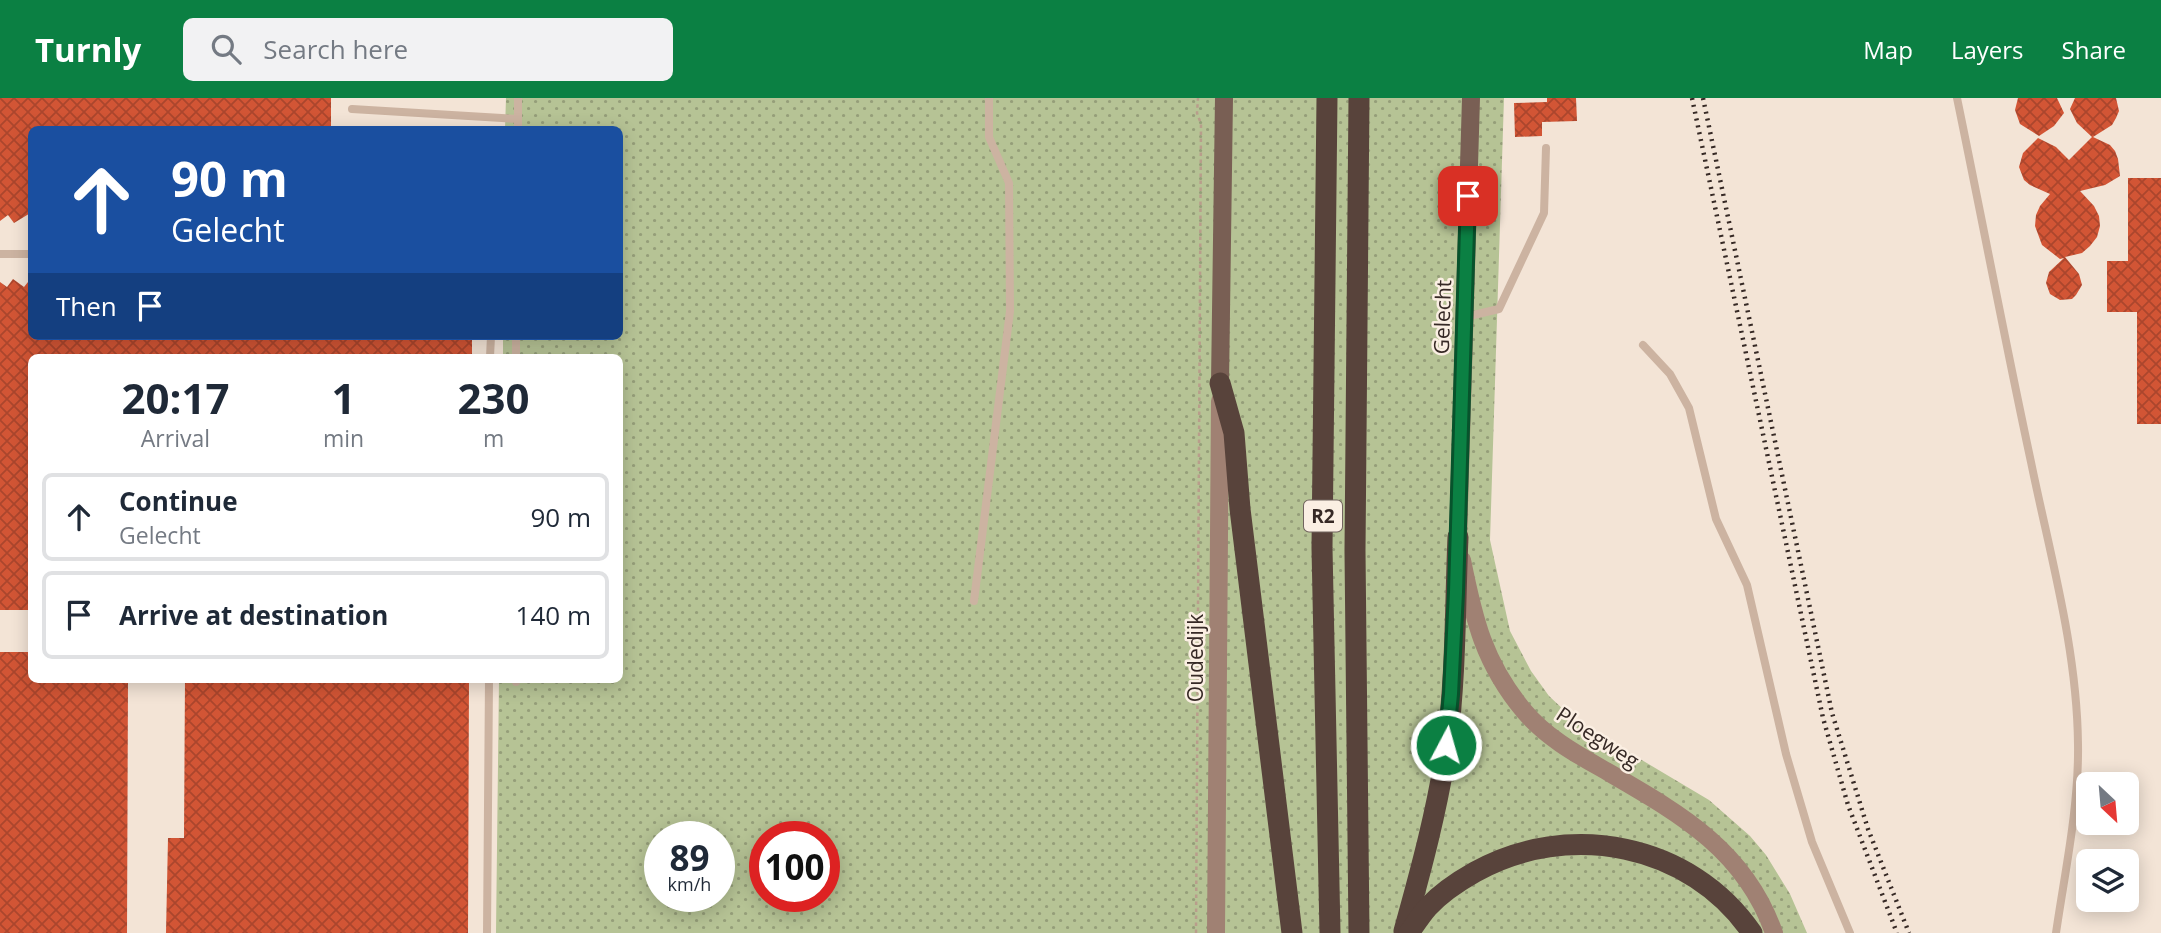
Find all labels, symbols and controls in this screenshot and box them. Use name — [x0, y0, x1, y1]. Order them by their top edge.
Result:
search box — [183, 18, 673, 81]
text: Turnly — [35, 27, 141, 72]
icon: search — [207, 30, 245, 68]
text: Search here — [263, 31, 408, 67]
text: Map — [1863, 33, 1913, 66]
text: Layers — [1951, 33, 2024, 66]
text: Share — [2062, 33, 2126, 66]
text: 90 m — [171, 145, 288, 211]
icon: ahead — [56, 154, 147, 245]
pin — [1438, 166, 1498, 226]
icon: arrive — [1449, 177, 1487, 215]
text: Gelecht — [171, 208, 285, 251]
street label: Gelecht — [1427, 279, 1457, 355]
icon: arrive — [131, 287, 169, 325]
text: Then — [56, 288, 117, 324]
text: 20:17 — [121, 369, 229, 426]
text: 1 — [331, 369, 356, 426]
text: 230 — [458, 369, 530, 426]
text: Arrival — [141, 422, 210, 454]
text: min — [323, 422, 364, 454]
text: m — [483, 422, 504, 454]
text: Continue — [119, 483, 238, 519]
icon: ahead — [60, 498, 98, 536]
text: 90 m — [530, 499, 591, 535]
road number: R2 — [1304, 500, 1342, 532]
text: Gelecht — [119, 519, 201, 551]
icon: arrive — [60, 596, 98, 634]
text: Arrive at destination — [119, 597, 388, 633]
text: 140 m — [516, 597, 591, 633]
street label: Oudedijk — [1181, 614, 1209, 702]
street label: Ploegweg — [1551, 700, 1645, 774]
position arrow — [1409, 708, 1483, 782]
north arrow — [2076, 772, 2138, 835]
map controls — [2076, 772, 2139, 912]
speed limit sign: 100 — [749, 821, 840, 912]
text: 89 — [669, 834, 710, 881]
button: layers — [2076, 849, 2139, 912]
text: km/h — [668, 872, 711, 896]

